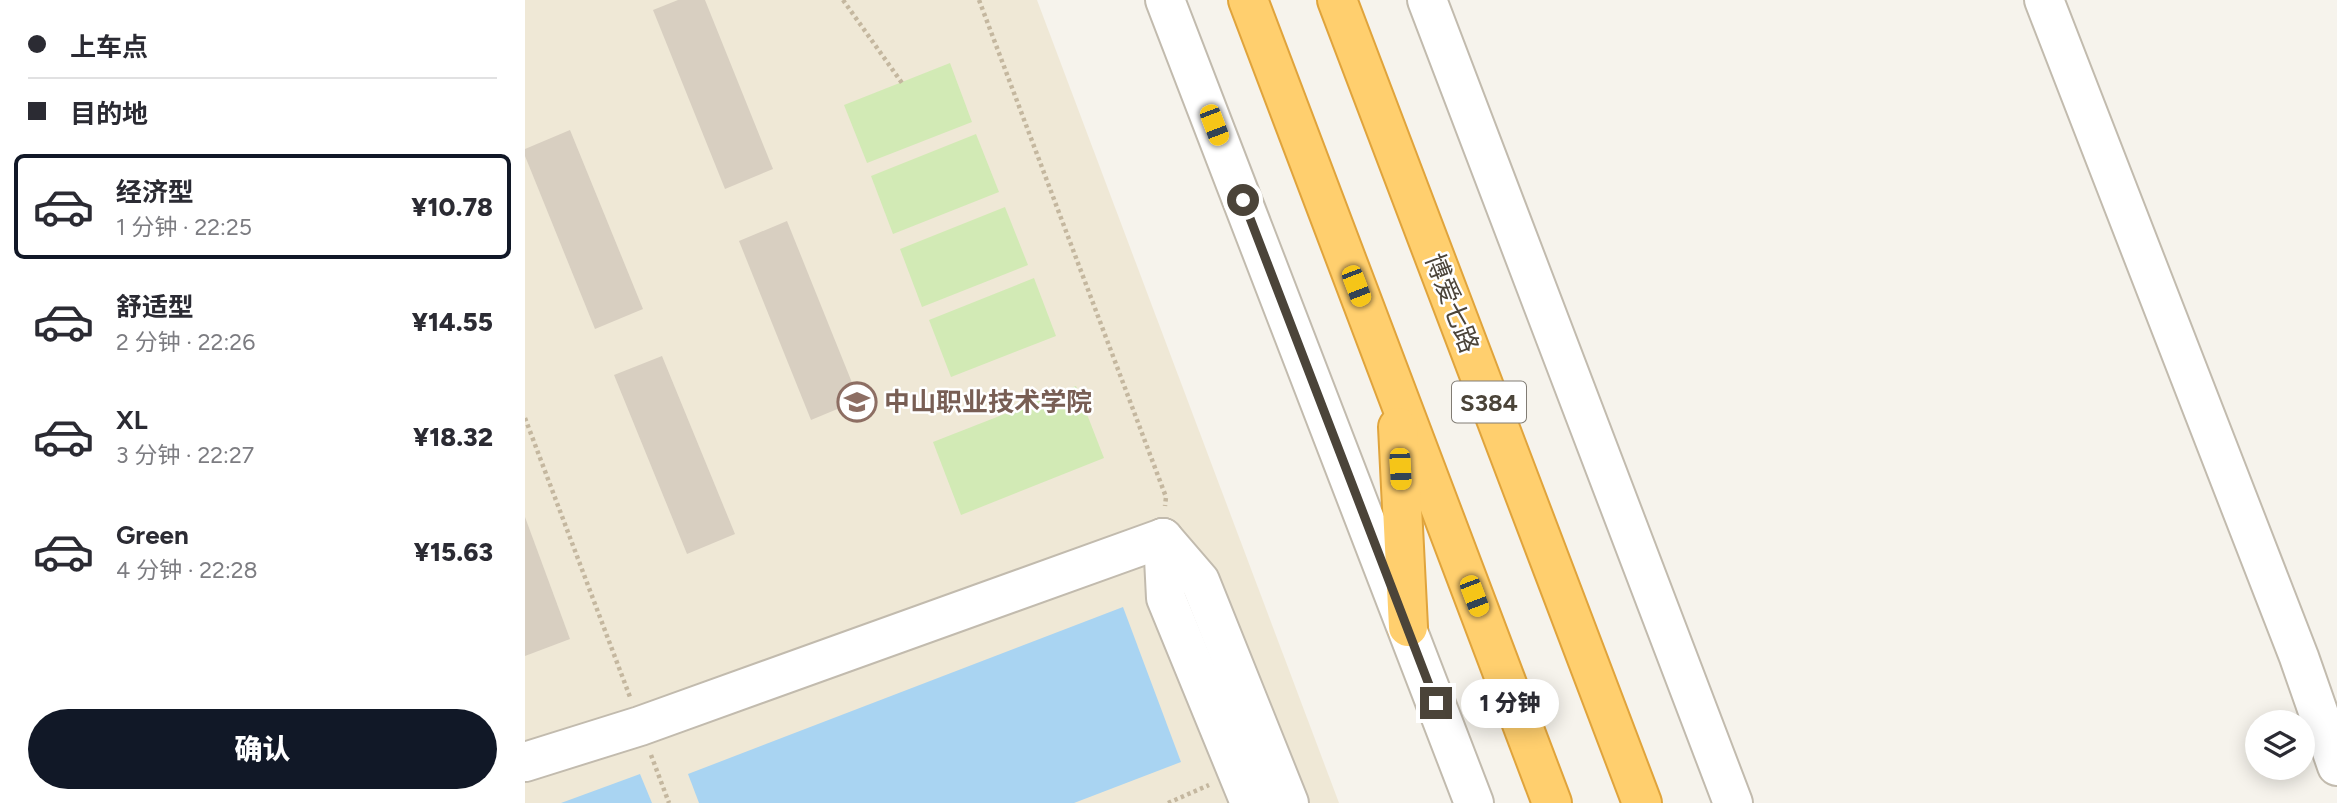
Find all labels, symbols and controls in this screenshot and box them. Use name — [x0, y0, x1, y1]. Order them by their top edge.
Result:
text: 上车点 — [70, 31, 148, 63]
text: 目的地 — [70, 98, 148, 130]
car — [1197, 102, 1232, 148]
icon: car — [32, 175, 95, 238]
text: 经济型 — [116, 176, 194, 208]
route start — [1227, 184, 1259, 216]
text: ¥10.78 — [411, 191, 493, 223]
text: 1 分钟 · 22:25 — [116, 213, 252, 241]
street label: 博爱七路 — [1418, 249, 1486, 357]
car — [1339, 263, 1374, 309]
icon: car — [32, 290, 95, 353]
text: 舒适型 — [116, 291, 194, 323]
text: ¥14.55 — [412, 306, 493, 338]
text: 2 分钟 · 22:26 — [116, 328, 255, 356]
school or university icon: 中山职业技术学院 — [836, 381, 878, 423]
road number: S384 — [1452, 382, 1526, 422]
place label: 中山职业技术学院 — [884, 386, 1092, 418]
text: XL — [116, 404, 148, 436]
icon: car — [32, 405, 95, 468]
text: ¥18.32 — [413, 421, 493, 453]
text: 3 分钟 · 22:27 — [116, 441, 254, 469]
car — [1389, 447, 1412, 491]
text: Green — [116, 519, 189, 551]
icon: car — [32, 520, 95, 583]
text: ¥15.63 — [414, 536, 493, 568]
text: 4 分钟 · 22:28 — [116, 556, 258, 584]
car — [1457, 573, 1492, 619]
callout: 1 分钟 — [1461, 678, 1559, 728]
route end — [1420, 687, 1452, 719]
text: 1 分钟 — [1479, 689, 1541, 717]
button: 确认 — [28, 709, 497, 789]
map controls — [2245, 710, 2315, 780]
button: layers — [2245, 710, 2315, 780]

